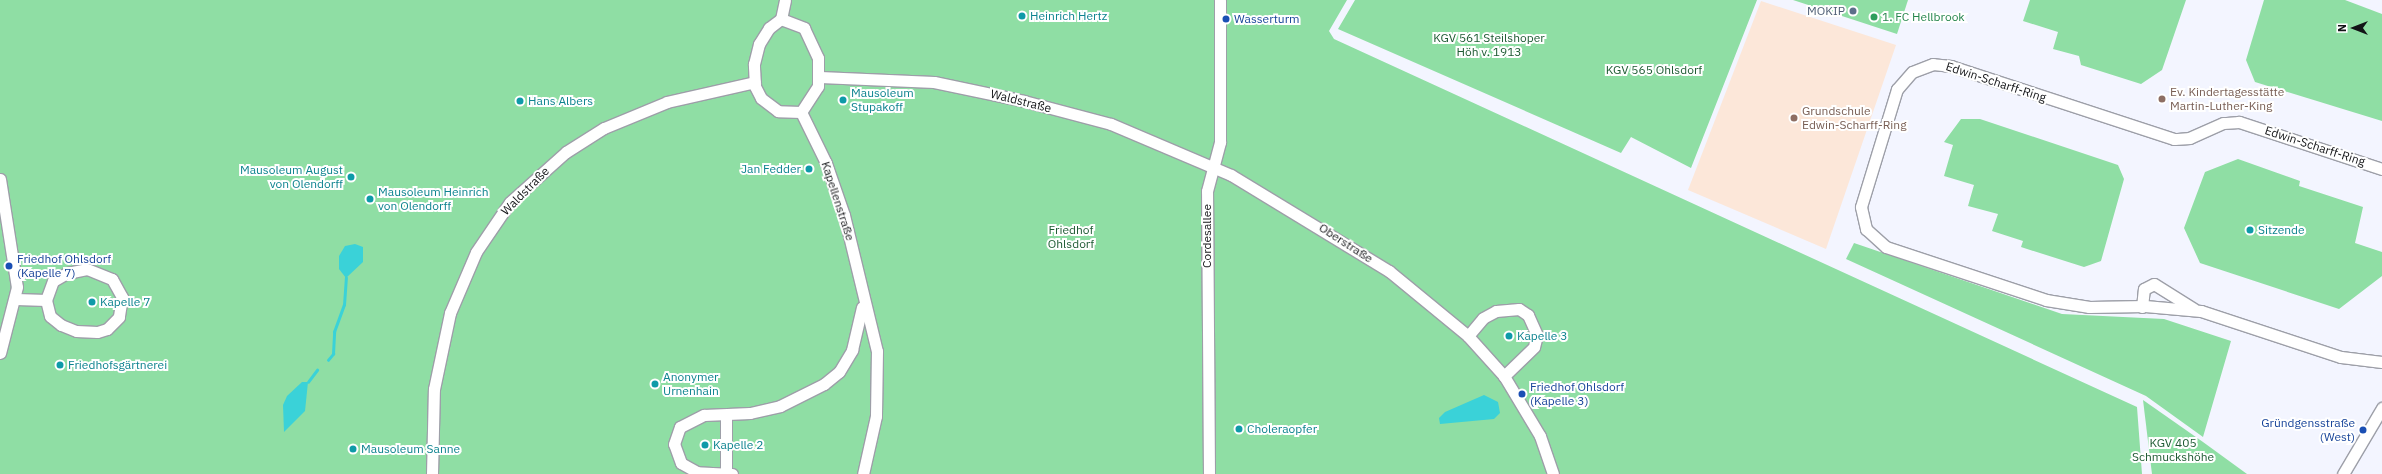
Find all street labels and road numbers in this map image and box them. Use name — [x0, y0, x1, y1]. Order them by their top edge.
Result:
street label: Edwin-Scharff-Ring — [1944, 59, 2048, 105]
street label: Waldstraße — [989, 86, 1053, 116]
street label: Edwin-Scharff-Ring — [2263, 123, 2367, 169]
street label: Kapellenstraße — [818, 160, 858, 242]
street label: Waldstraße — [498, 164, 552, 218]
street label: Cordesallee — [1200, 204, 1214, 268]
street label: Oberstraße — [1316, 220, 1376, 266]

